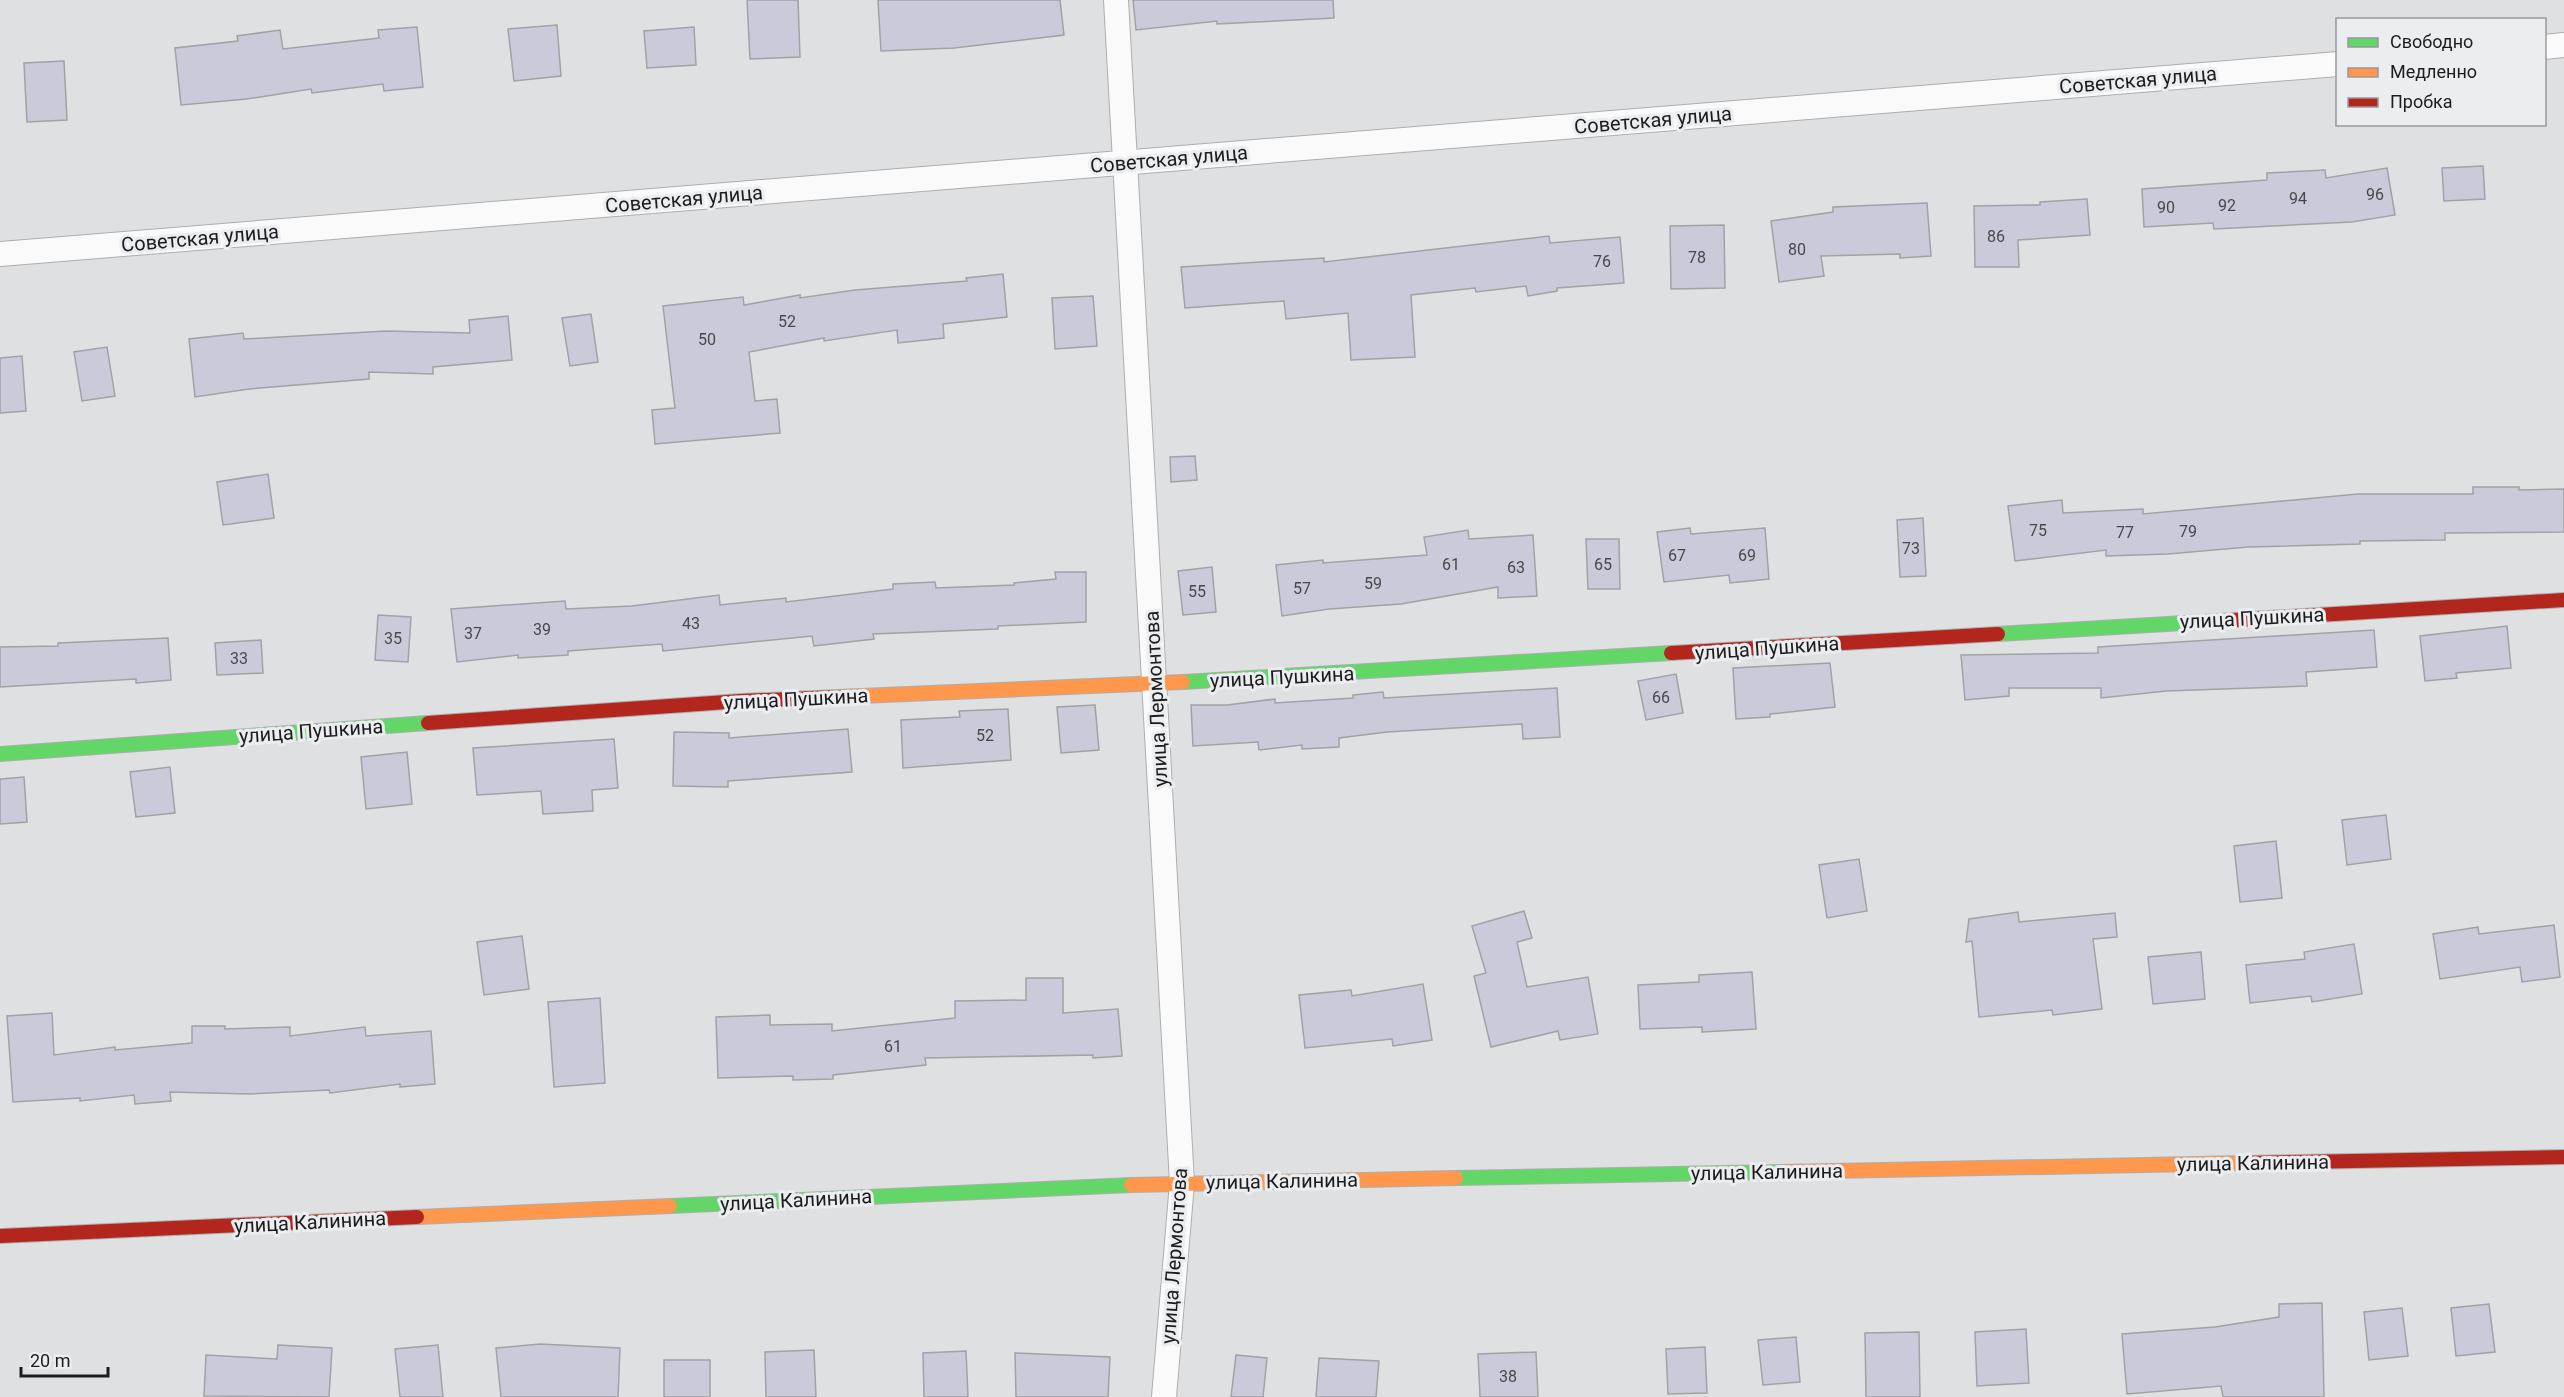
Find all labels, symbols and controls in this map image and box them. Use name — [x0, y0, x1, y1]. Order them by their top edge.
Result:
legend — [2336, 18, 2546, 126]
text: Свободно — [2390, 31, 2473, 52]
street label: Советская улица — [2058, 61, 2218, 99]
text: Медленно — [2390, 61, 2477, 82]
text: Пробка — [2390, 91, 2453, 112]
street label: Советская улица — [1573, 101, 1733, 139]
street label: Советская улица — [1089, 140, 1249, 178]
street label: Советская улица — [604, 180, 764, 218]
house number: 96 — [2366, 185, 2384, 204]
house number: 94 — [2289, 189, 2307, 208]
house number: 92 — [2218, 196, 2236, 215]
house number: 90 — [2157, 198, 2175, 217]
street label: Советская улица — [120, 219, 280, 257]
house number: 86 — [1987, 227, 2005, 246]
house number: 80 — [1788, 240, 1806, 259]
house number: 78 — [1688, 248, 1706, 267]
house number: 76 — [1593, 252, 1611, 271]
house number: 52 — [778, 312, 796, 331]
house number: 50 — [698, 330, 716, 349]
house number: 75 — [2029, 521, 2047, 540]
house number: 79 — [2179, 522, 2197, 541]
house number: 77 — [2116, 523, 2134, 542]
house number: 73 — [1902, 539, 1920, 558]
house number: 67 — [1668, 546, 1686, 565]
house number: 69 — [1738, 546, 1756, 565]
house number: 61 — [1442, 555, 1460, 574]
house number: 65 — [1594, 555, 1612, 574]
house number: 63 — [1507, 558, 1525, 577]
house number: 59 — [1364, 574, 1382, 593]
house number: 57 — [1293, 579, 1311, 598]
house number: 55 — [1188, 582, 1206, 601]
street label: улица Пушкина — [2179, 602, 2325, 634]
street label: улица Лермонтова — [1139, 610, 1173, 788]
house number: 43 — [682, 614, 700, 633]
house number: 39 — [533, 620, 551, 639]
house number: 37 — [464, 624, 482, 643]
house number: 35 — [384, 629, 402, 648]
street label: улица Пушкина — [1694, 631, 1840, 665]
house number: 33 — [230, 649, 248, 668]
street label: улица Пушкина — [1209, 661, 1355, 693]
street label: улица Пушкина — [723, 683, 869, 715]
house number: 66 — [1652, 688, 1670, 707]
street label: улица Пушкина — [238, 714, 384, 748]
house number: 52 — [976, 726, 994, 745]
house number: 61 — [884, 1037, 902, 1056]
street label: улица Калинина — [2177, 1150, 2329, 1176]
street label: улица Калинина — [1691, 1159, 1843, 1185]
street label: улица Лермонтова — [1156, 1167, 1192, 1345]
street label: улица Калинина — [1206, 1168, 1358, 1194]
street label: улица Калинина — [719, 1184, 873, 1216]
street label: улица Калинина — [233, 1206, 387, 1238]
scale bar — [21, 1340, 108, 1378]
text: 20 m — [30, 1350, 70, 1371]
house number: 38 — [1499, 1367, 1517, 1386]

